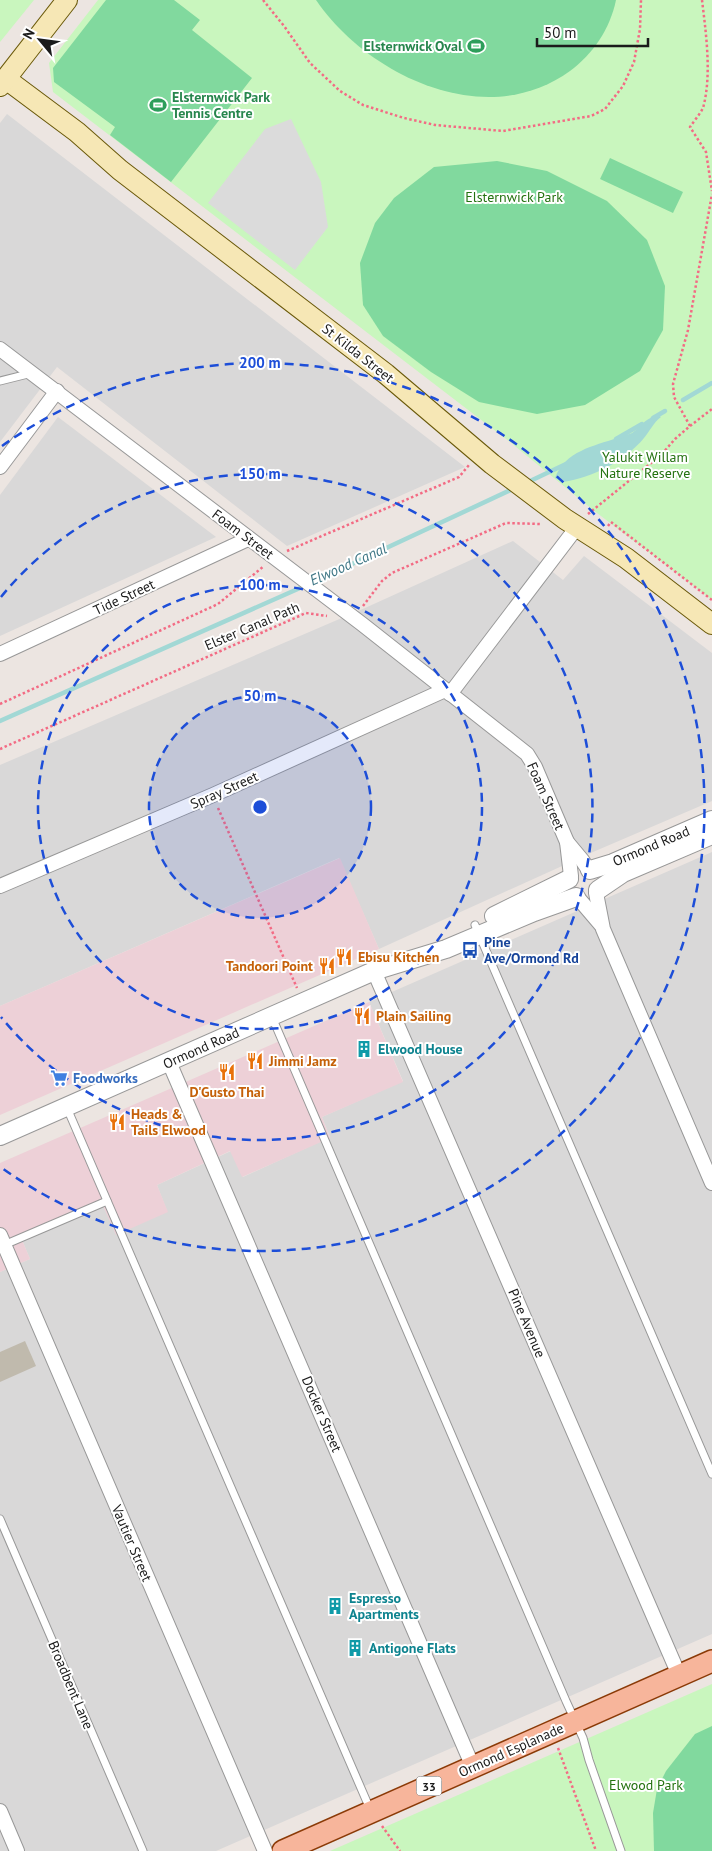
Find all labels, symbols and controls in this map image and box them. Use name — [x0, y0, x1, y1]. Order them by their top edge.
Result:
north arrow — [15, 15, 65, 65]
scale bar — [537, 15, 648, 47]
text: 50 m — [544, 23, 577, 42]
text: N — [19, 25, 39, 42]
sports icon: Elsternwick Oval — [466, 36, 486, 56]
place label: Elsternwick Oval — [363, 37, 463, 55]
place label: Elsternwick Park Tennis Centre — [172, 88, 270, 122]
sports icon: Elsternwick Park Tennis Centre — [148, 95, 168, 115]
park label: Elsternwick Park — [465, 188, 563, 206]
street label: St Kilda Street — [318, 319, 398, 387]
text: 200 m — [239, 353, 281, 372]
park label: Yalukit Willam Nature Reserve — [600, 448, 690, 482]
text: 150 m — [239, 464, 281, 483]
street label: Foam Street — [209, 505, 278, 563]
water label: Elwood Canal — [306, 539, 390, 589]
street label: Tide Street — [90, 575, 158, 619]
text: 100 m — [239, 575, 281, 594]
street label: Elster Canal Path — [202, 598, 302, 654]
text: 50 m — [244, 686, 276, 705]
street label: Foam Street — [523, 759, 569, 833]
street label: Spray Street — [187, 767, 261, 813]
centre of rings — [251, 798, 269, 816]
street label: Ormond Road — [610, 822, 692, 870]
place label: Pine Ave/Ormond Rd — [484, 933, 579, 967]
bus stop icon: Pine Ave/Ormond Rd — [460, 940, 480, 960]
restaurant icon: Ebisu Kitchen — [334, 947, 354, 967]
place label: Ebisu Kitchen — [358, 948, 439, 966]
restaurant icon: Tandoori Point — [317, 956, 337, 976]
place label: Tandoori Point — [226, 957, 313, 975]
restaurant icon: Plain Sailing — [352, 1006, 372, 1026]
place label: Plain Sailing — [376, 1007, 451, 1025]
street label: Ormond Road — [160, 1023, 242, 1073]
building icon: Elwood House — [354, 1039, 374, 1059]
place label: Elwood House — [378, 1040, 463, 1058]
restaurant icon: Jimmi Jamz — [245, 1051, 265, 1071]
place label: Jimmi Jamz — [268, 1052, 337, 1070]
restaurant icon: D'Gusto Thai — [217, 1062, 237, 1082]
supermarket icon: Foodworks — [49, 1068, 69, 1088]
place label: Foodworks — [73, 1069, 138, 1087]
place label: D'Gusto Thai — [189, 1083, 265, 1101]
place label: Heads & Tails Elwood — [131, 1105, 206, 1139]
restaurant icon: Heads & Tails Elwood — [107, 1112, 127, 1132]
street label: Pine Avenue — [504, 1286, 550, 1360]
street label: Docker Street — [298, 1373, 346, 1455]
street label: Vautier Street — [107, 1501, 156, 1584]
place label: Espresso Apartments — [349, 1589, 419, 1623]
building icon: Espresso Apartments — [325, 1596, 345, 1616]
street label: Broadbent Lane — [44, 1638, 98, 1732]
building icon: Antigone Flats — [345, 1638, 365, 1658]
place label: Antigone Flats — [369, 1639, 456, 1657]
street label: Ormond Esplanade — [456, 1719, 566, 1781]
road number: 33 — [416, 1776, 442, 1795]
park label: Elwood Park — [609, 1776, 683, 1794]

